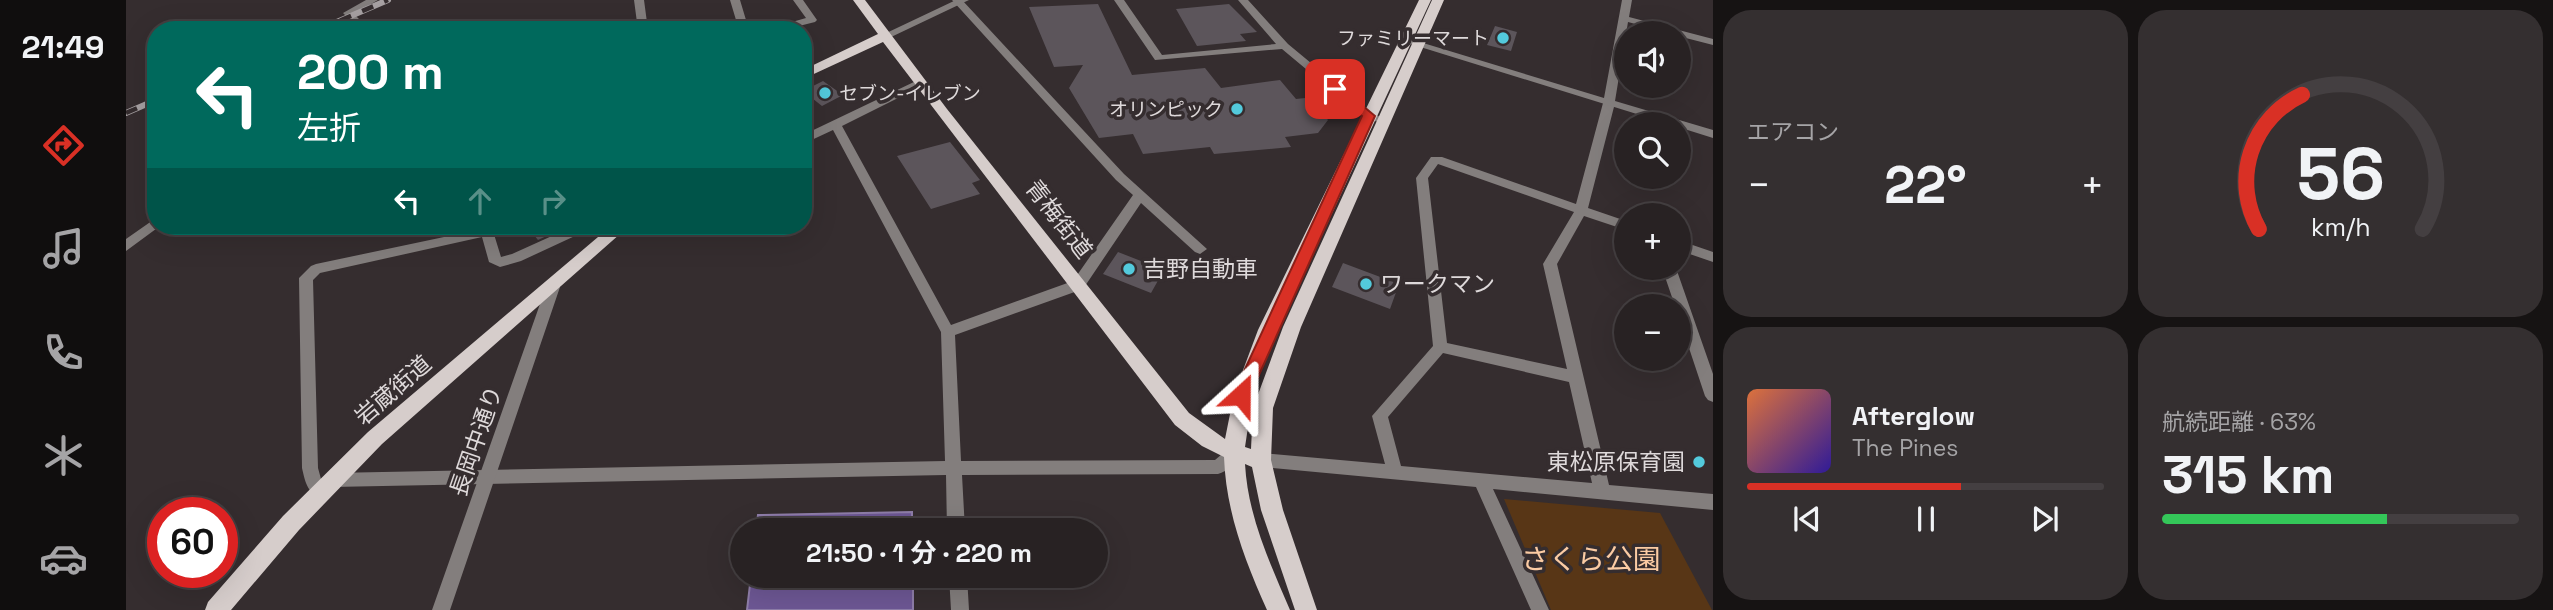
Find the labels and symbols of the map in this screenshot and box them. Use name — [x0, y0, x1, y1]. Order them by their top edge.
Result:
place label: ファミリーマート — [1337, 26, 1489, 51]
marker: ファミリーマート — [1495, 30, 1511, 46]
pin — [1305, 59, 1365, 119]
place label: セブン-イレブン — [839, 81, 981, 106]
marker: セブン-イレブン — [817, 85, 833, 101]
place label: オリンピック — [1109, 97, 1223, 122]
marker: オリンピック — [1229, 101, 1245, 117]
street label: 青梅街道 — [1019, 174, 1099, 264]
place label: 吉野自動車 — [1143, 254, 1258, 284]
marker: 吉野自動車 — [1121, 261, 1137, 277]
place label: ワークマン — [1380, 269, 1495, 299]
marker: ワークマン — [1358, 276, 1374, 292]
street label: 岩蔵街道 — [348, 349, 438, 431]
position arrow — [1204, 358, 1278, 432]
street label: 長岡中通り — [443, 382, 509, 500]
place label: 東松原保育園 — [1547, 447, 1685, 477]
marker: 東松原保育園 — [1691, 454, 1707, 470]
speed limit sign: 60 — [147, 497, 238, 588]
park label: さくら公園 — [1521, 541, 1661, 577]

